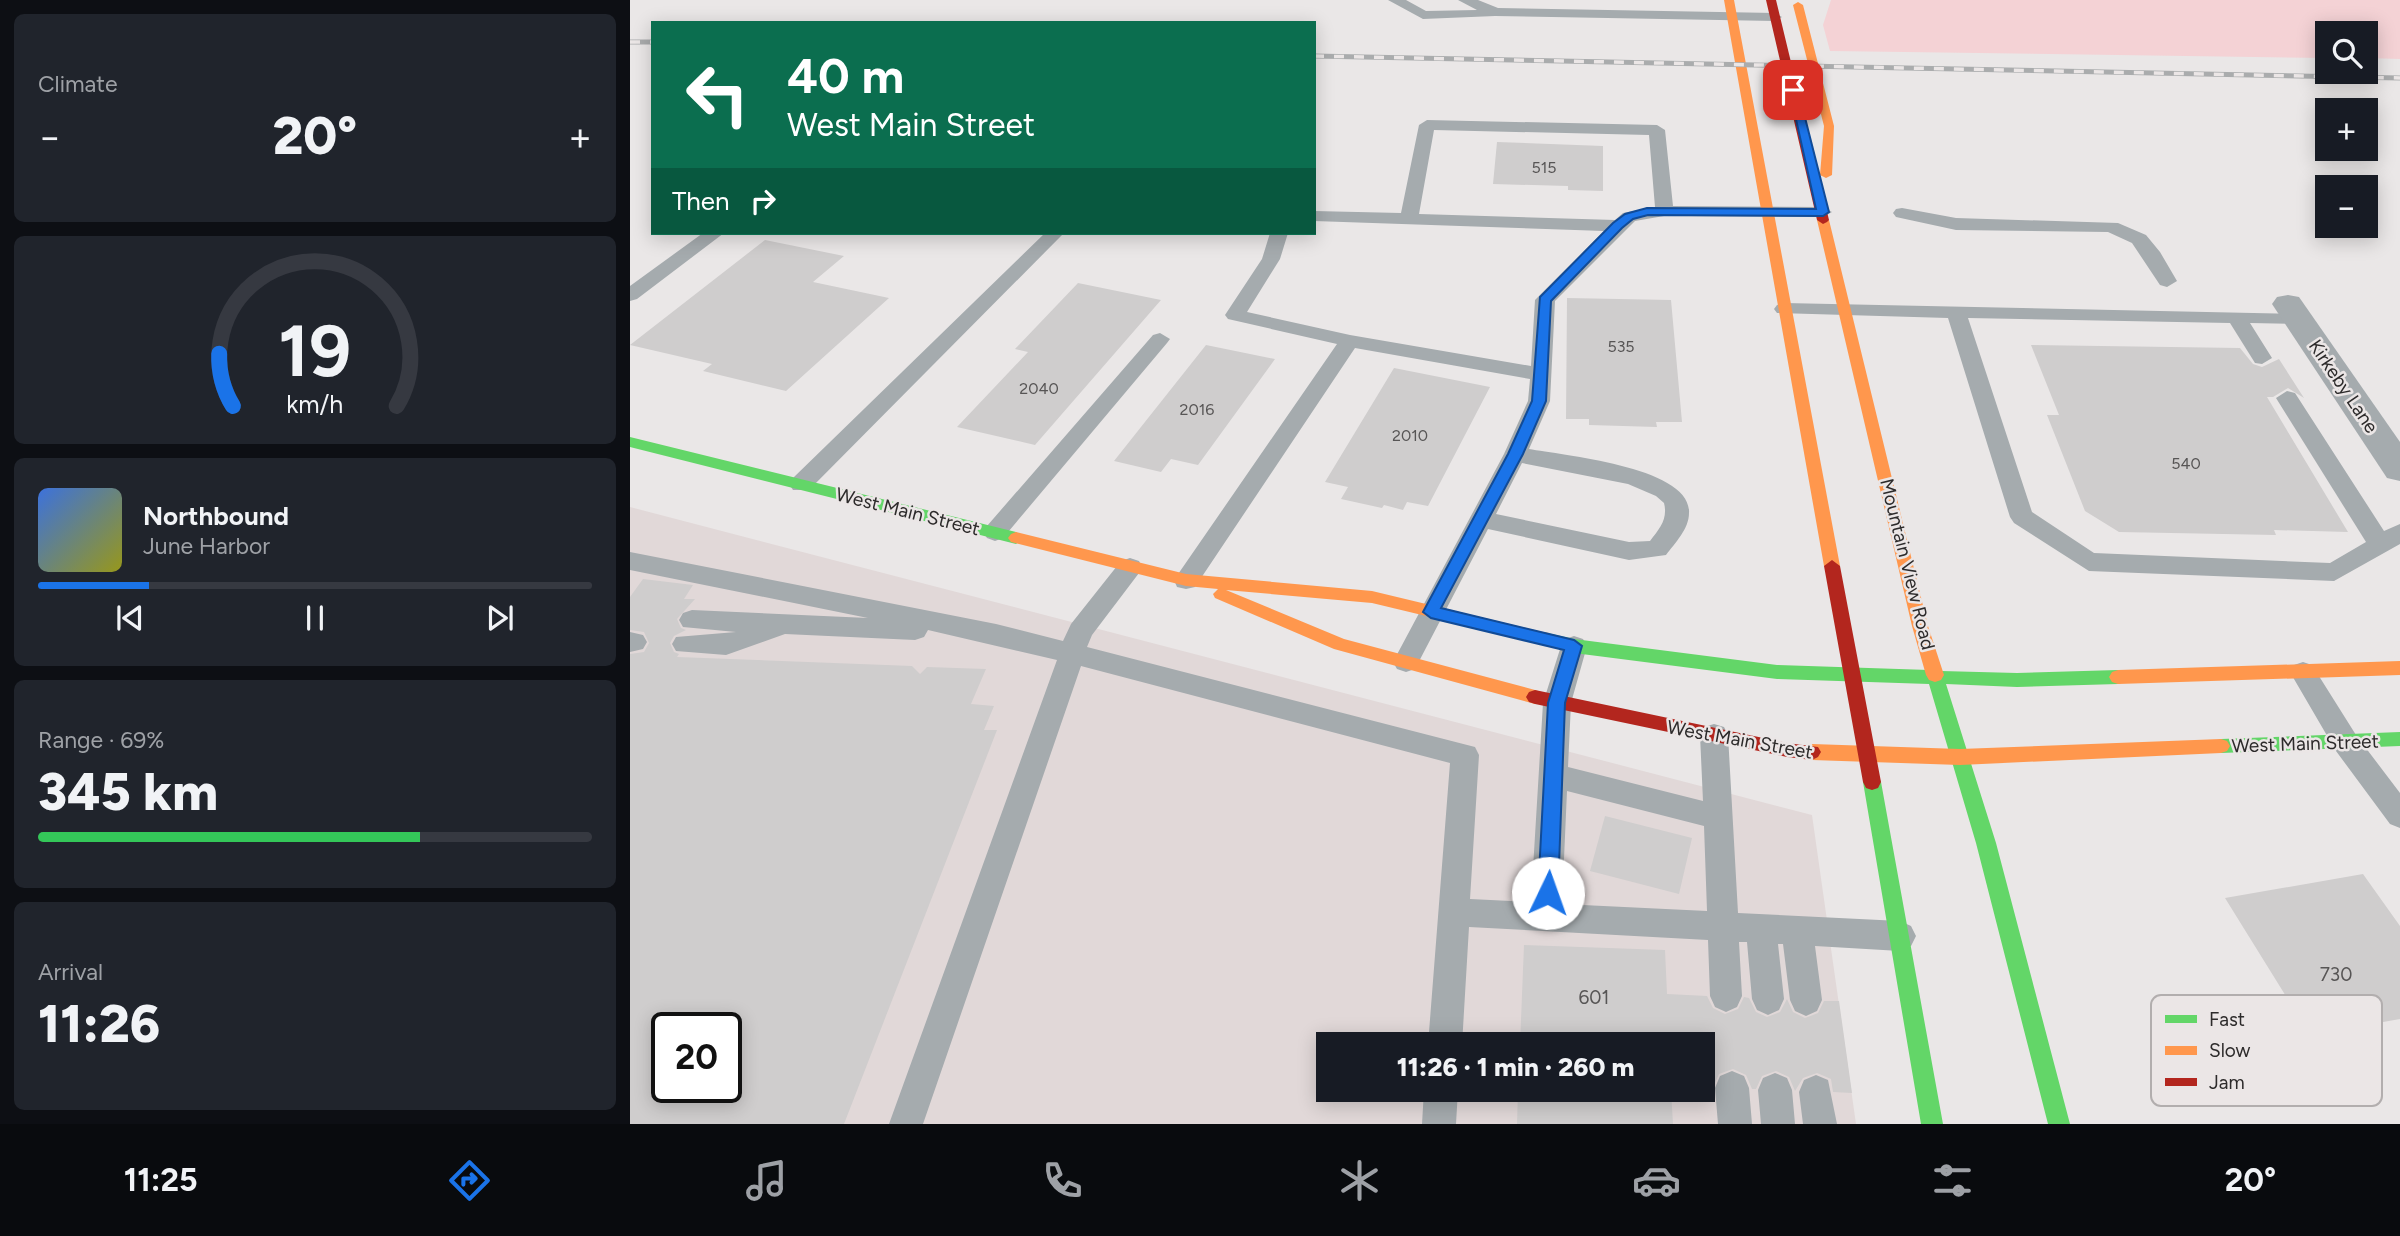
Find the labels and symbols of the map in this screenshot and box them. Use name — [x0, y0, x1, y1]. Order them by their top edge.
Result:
pin — [1763, 60, 1823, 120]
house number: 515 — [1531, 158, 1557, 177]
street label: Kirkeby Lane — [2304, 335, 2383, 437]
house number: 535 — [1607, 337, 1635, 356]
house number: 2040 — [1019, 379, 1059, 398]
house number: 2016 — [1180, 400, 1214, 419]
house number: 2010 — [1392, 426, 1428, 445]
house number: 540 — [2171, 454, 2201, 473]
street label: Mountain View Road — [1875, 476, 1940, 652]
street label: West Main Street — [834, 483, 982, 540]
street label: West Main Street — [1665, 715, 1814, 764]
street label: West Main Street — [2231, 729, 2379, 758]
position arrow — [1511, 856, 1585, 930]
house number: 730 — [2320, 963, 2352, 986]
house number: 601 — [1579, 986, 1609, 1009]
legend — [2151, 995, 2382, 1106]
text: Fast — [2209, 1008, 2245, 1031]
speed limit sign: 20 — [651, 1012, 742, 1103]
text: Slow — [2209, 1039, 2251, 1062]
text: Jam — [2209, 1071, 2245, 1094]

